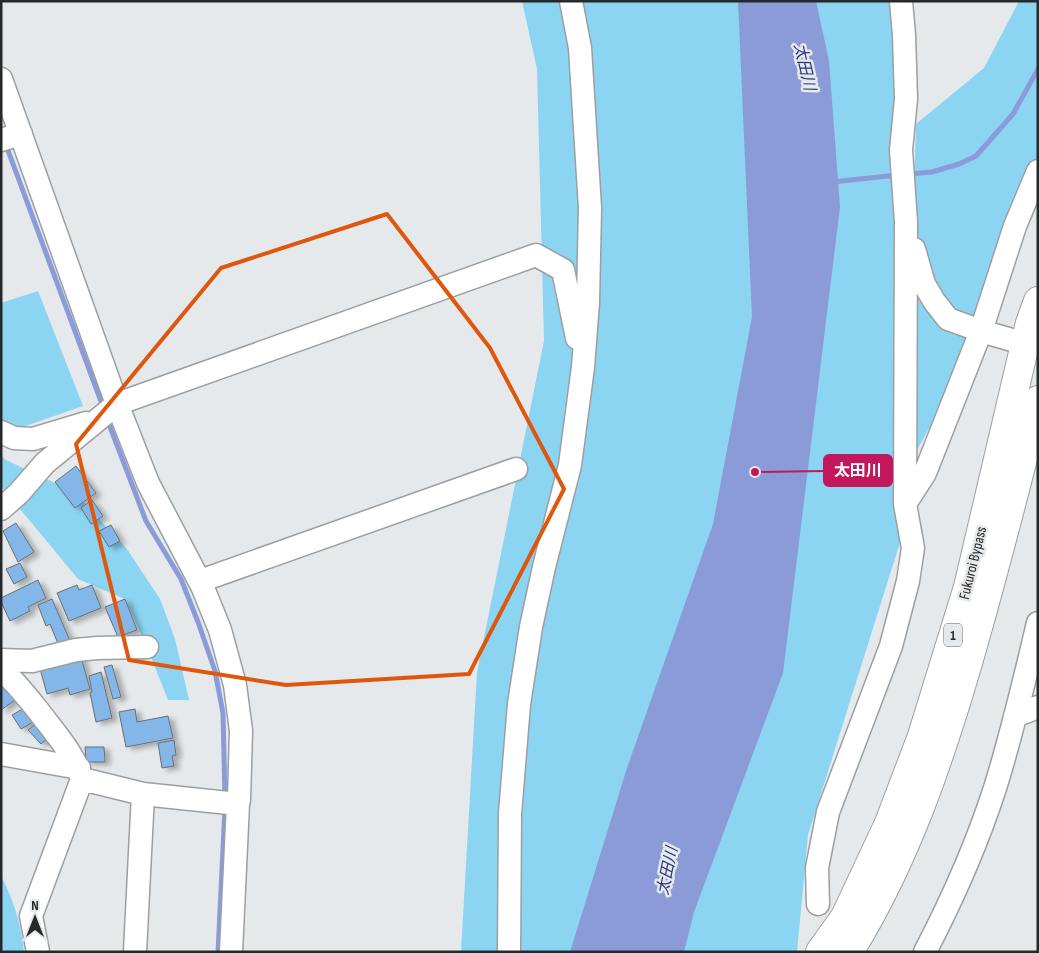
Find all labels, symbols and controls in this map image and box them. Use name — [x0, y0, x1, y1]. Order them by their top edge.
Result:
water label: 太田川 — [789, 41, 819, 94]
callout: 太田川 — [824, 455, 892, 486]
text: 太田川 — [834, 462, 882, 481]
street label: Fukuroi Bypass — [955, 525, 991, 601]
road number: 1 — [944, 624, 962, 646]
water label: 太田川 — [654, 844, 683, 896]
north arrow — [10, 893, 60, 943]
text: N — [31, 897, 39, 914]

